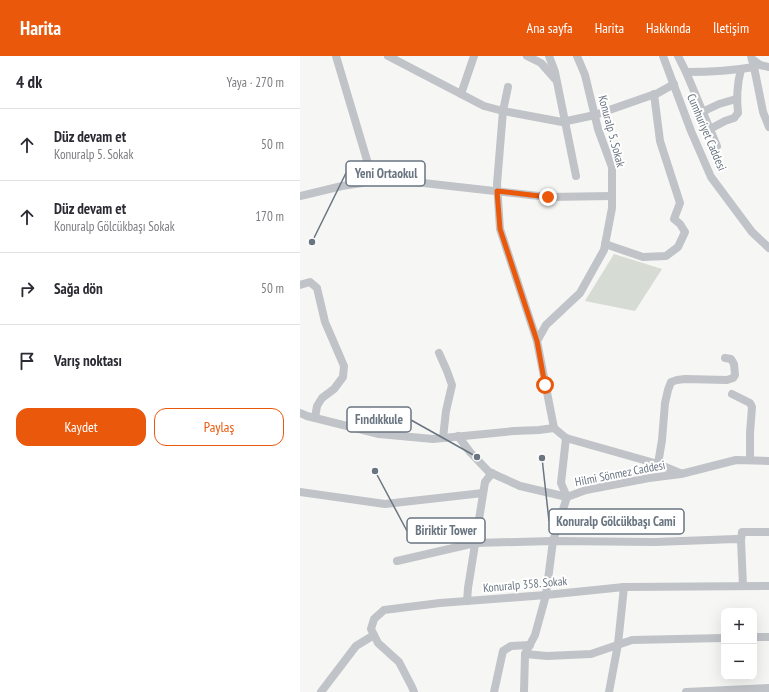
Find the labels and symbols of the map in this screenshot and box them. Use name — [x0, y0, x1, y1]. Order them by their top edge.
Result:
street label: Cumhuriyet Caddesi — [684, 91, 730, 173]
street label: Konuralp 5. Sokak — [595, 94, 629, 169]
callout: Yeni Ortaokul — [346, 161, 425, 186]
text: Yeni Ortaokul — [354, 165, 418, 182]
route end — [539, 188, 557, 206]
route start — [536, 376, 554, 394]
callout: Fındıkkule — [347, 407, 411, 432]
text: Fındıkkule — [355, 411, 404, 428]
street label: Hilmi Sönmez Caddesi — [574, 457, 666, 489]
callout: Konuralp Gölcükbaşı Cami — [549, 509, 684, 534]
text: Konuralp Gölcükbaşı Cami — [556, 513, 676, 530]
callout: Biriktir Tower — [407, 518, 485, 543]
text: Biriktir Tower — [415, 522, 477, 539]
street label: Konuralp 358. Sokak — [482, 573, 568, 595]

